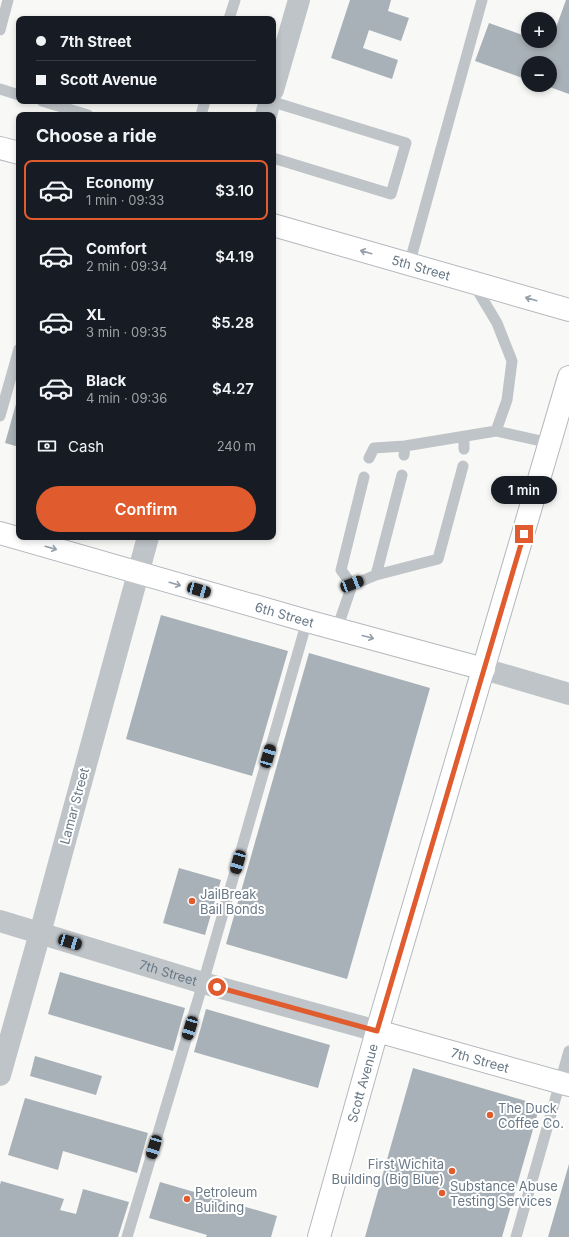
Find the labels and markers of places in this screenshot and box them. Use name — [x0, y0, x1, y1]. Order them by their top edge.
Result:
place label: JailBreak Bail Bonds — [200, 886, 265, 917]
marker: JailBreak Bail Bonds — [187, 896, 197, 906]
place label: The Duck Coffee Co. — [498, 1100, 564, 1131]
marker: The Duck Coffee Co. — [485, 1110, 495, 1120]
place label: First Wichita Building (Big Blue) — [332, 1156, 444, 1187]
marker: First Wichita Building (Big Blue) — [447, 1166, 457, 1176]
place label: Substance Abuse Testing Services — [450, 1178, 558, 1209]
place label: Petroleum Building — [195, 1184, 257, 1215]
marker: Substance Abuse Testing Services — [437, 1188, 447, 1198]
marker: Petroleum Building — [182, 1194, 192, 1204]

